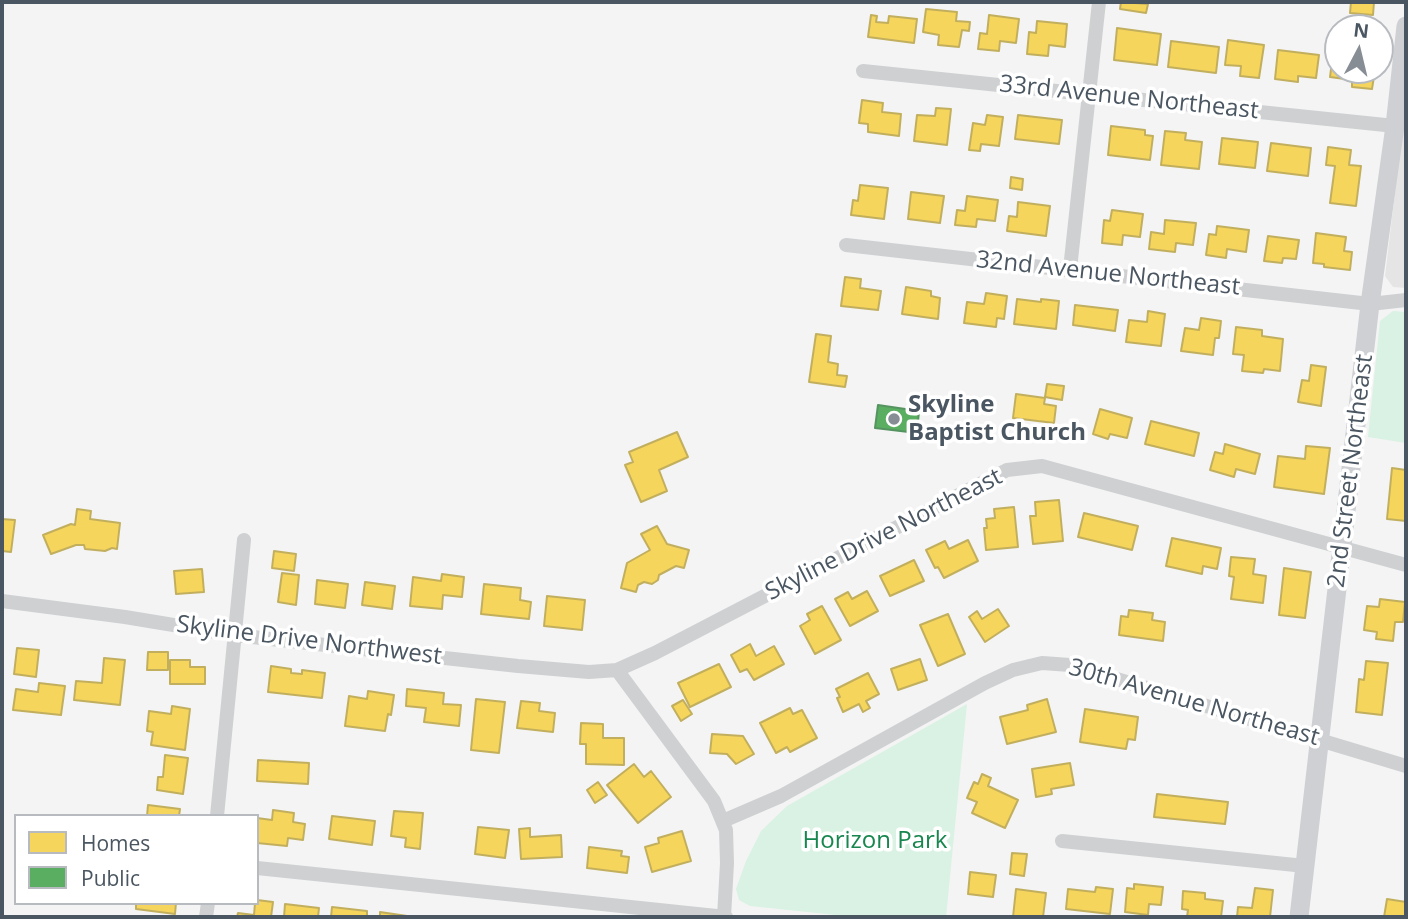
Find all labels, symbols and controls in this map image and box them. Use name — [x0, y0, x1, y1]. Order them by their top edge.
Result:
north arrow — [1324, 14, 1394, 84]
text: N — [1352, 16, 1371, 44]
street label: 33rd Avenue Northeast — [998, 70, 1260, 126]
street label: 32nd Avenue Northeast — [975, 246, 1241, 302]
street label: 2nd Street Northeast — [1322, 353, 1380, 589]
place label: Skyline Baptist Church — [908, 391, 1086, 447]
marker: Skyline Baptist Church — [886, 411, 902, 427]
street label: Skyline Drive Northeast — [761, 463, 1007, 607]
street label: Skyline Drive Northwest — [175, 610, 443, 672]
street label: 30th Avenue Northeast — [1065, 653, 1323, 753]
legend — [14, 814, 259, 905]
park label: Horizon Park — [803, 827, 947, 855]
text: Homes — [81, 829, 150, 857]
text: Public — [81, 864, 140, 892]

